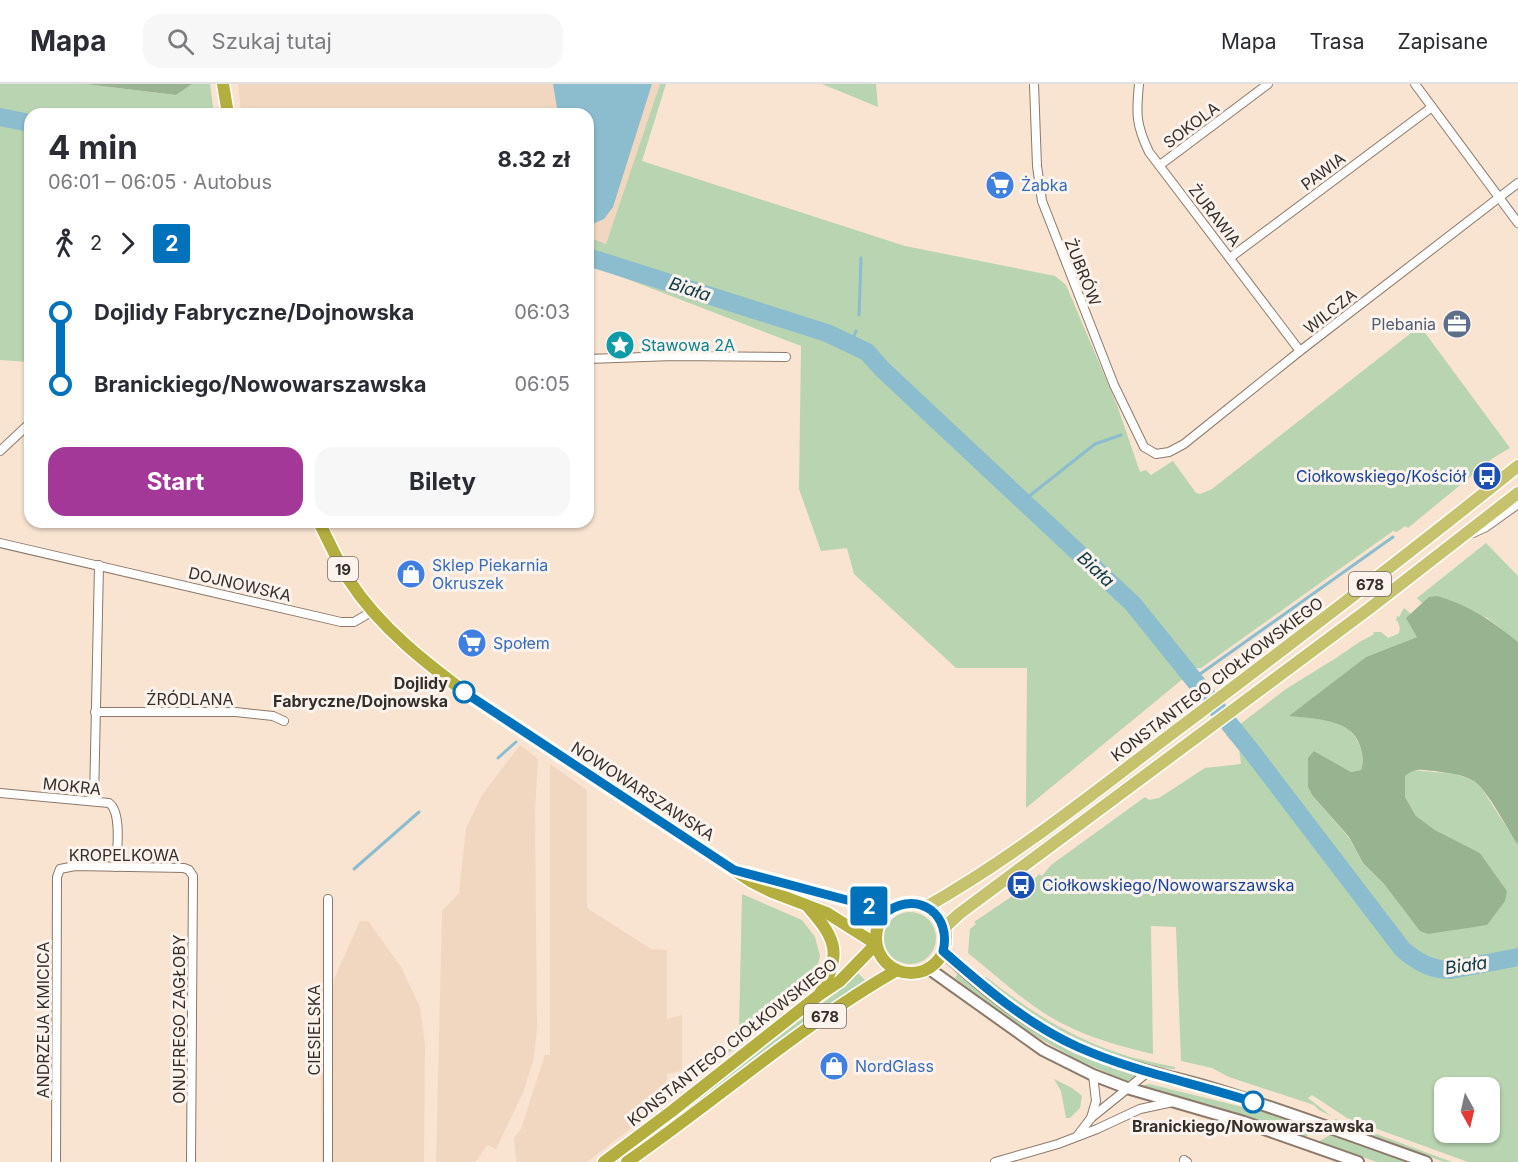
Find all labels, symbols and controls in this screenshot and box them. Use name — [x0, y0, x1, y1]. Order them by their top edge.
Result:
search box — [143, 14, 563, 68]
text: Mapa — [30, 24, 107, 58]
icon: search — [164, 25, 197, 58]
text: Szukaj tutaj — [212, 28, 332, 54]
text: Mapa — [1221, 29, 1277, 54]
text: Trasa — [1310, 29, 1365, 54]
text: Zapisane — [1398, 29, 1488, 54]
street label: SOKOLA — [1159, 97, 1223, 153]
text: 4 min — [48, 127, 138, 167]
text: 8.32 zł — [497, 146, 570, 172]
street label: PAWIA — [1297, 148, 1349, 194]
supermarket icon: Żabka — [984, 169, 1016, 201]
text: 06:01 – 06:05 · Autobus — [48, 170, 272, 194]
place label: Żabka — [1021, 175, 1068, 195]
street label: ŻURAWIA — [1184, 180, 1246, 250]
icon: walk — [48, 227, 81, 260]
icon: forward — [111, 227, 144, 260]
text: 2 — [90, 231, 102, 255]
text: 2 — [165, 231, 178, 256]
street label: ŻUBRÓW — [1060, 235, 1106, 309]
water label: Biała — [666, 272, 714, 306]
street label: WILCZA — [1300, 284, 1360, 338]
text: Dojlidy Fabryczne/Dojnowska — [94, 299, 414, 325]
text: 06:03 — [514, 300, 570, 324]
office icon: Plebania — [1441, 308, 1473, 340]
place label: Plebania — [1371, 314, 1436, 334]
place icon: Stawowa 2A — [604, 329, 636, 361]
place label: Stawowa 2A — [641, 335, 735, 355]
text: Branickiego/Nowowarszawska — [94, 371, 427, 397]
text: 06:05 — [514, 372, 570, 396]
button: Start — [48, 447, 303, 516]
button: Bilety — [315, 447, 570, 516]
bus stop icon: Ciołkowskiego/Kościół — [1471, 460, 1503, 492]
place label: Ciołkowskiego/Kościół — [1296, 466, 1466, 486]
water label: Biała — [1073, 547, 1119, 591]
place label: Sklep Piekarnia Okruszek — [432, 555, 548, 593]
road number: 19 — [328, 557, 358, 581]
shop icon: Sklep Piekarnia Okruszek — [395, 558, 427, 590]
street label: DOJNOWSKA — [187, 562, 293, 606]
road number: 678 — [1349, 572, 1391, 596]
street label: KONSTANTEGO CIOŁKOWSKIEGO — [1107, 593, 1327, 765]
supermarket icon: Społem — [456, 627, 488, 659]
place label: Społem — [493, 633, 550, 653]
place label: Dojlidy Fabryczne/Dojnowska — [273, 673, 448, 711]
marker: Dojlidy Fabryczne/Dojnowska — [453, 681, 475, 703]
street label: ŹRÓDLANA — [146, 689, 234, 709]
street label: NOWOWARSZAWSKA — [568, 737, 718, 845]
street label: MOKRA — [42, 773, 102, 799]
street label: KROPELKOWA — [69, 845, 179, 865]
bus stop icon: Ciołkowskiego/Nowowarszawska — [1005, 869, 1037, 901]
place label: Ciołkowskiego/Nowowarszawska — [1042, 875, 1295, 895]
line badge: 2 — [850, 886, 888, 926]
text: 2 — [862, 894, 876, 919]
street label: ONUFREGO ZAGŁOBY — [169, 934, 189, 1104]
street label: ANDRZEJA KMICICA — [33, 942, 53, 1098]
water label: Biała — [1443, 952, 1489, 978]
street label: KONSTANTEGO CIOŁKOWSKIEGO — [623, 954, 841, 1130]
street label: CIESIELSKA — [304, 985, 324, 1075]
road number: 678 — [804, 1004, 846, 1028]
shop icon: NordGlass — [818, 1050, 850, 1082]
place label: NordGlass — [855, 1056, 934, 1076]
north arrow — [1434, 1077, 1500, 1143]
map controls — [1434, 1077, 1500, 1143]
marker: Branickiego/Nowowarszawska — [1242, 1091, 1264, 1113]
place label: Branickiego/Nowowarszawska — [1132, 1116, 1374, 1136]

